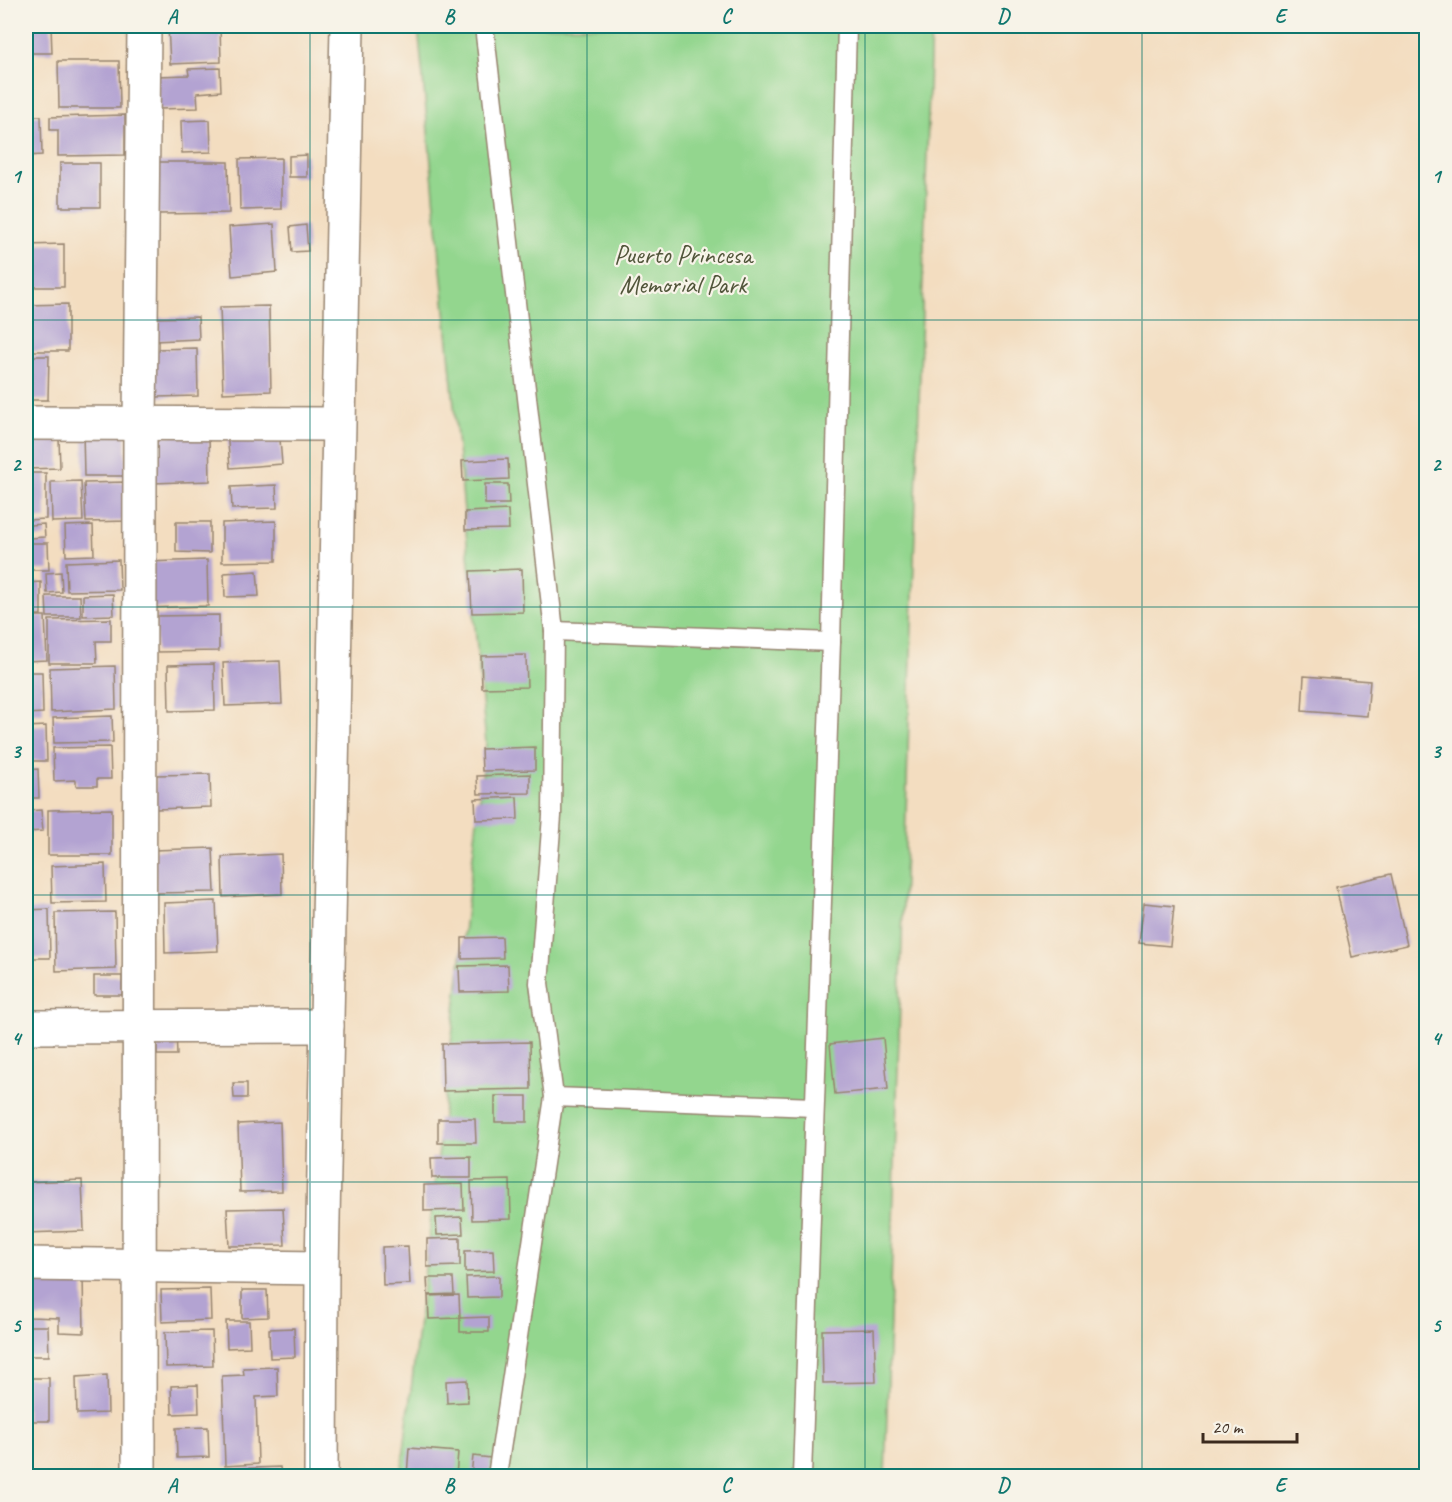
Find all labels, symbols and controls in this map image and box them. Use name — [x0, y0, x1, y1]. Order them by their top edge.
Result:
text: A — [167, 4, 179, 29]
text: B — [444, 4, 456, 29]
text: C — [721, 4, 733, 29]
text: D — [997, 4, 1011, 29]
text: E — [1275, 4, 1289, 29]
text: 1 — [12, 164, 23, 189]
text: 1 — [1432, 164, 1443, 189]
park label: Puerto Princesa Memorial Park — [614, 238, 754, 301]
text: 2 — [12, 452, 23, 477]
text: 2 — [1432, 452, 1443, 477]
text: 3 — [12, 739, 23, 764]
text: 3 — [1432, 739, 1443, 764]
text: 4 — [12, 1026, 24, 1051]
text: 4 — [1432, 1026, 1444, 1051]
text: 5 — [12, 1313, 23, 1338]
text: 5 — [1432, 1313, 1443, 1338]
scale bar — [1203, 1406, 1298, 1444]
text: 20 m — [1212, 1416, 1245, 1438]
text: A — [167, 1473, 179, 1498]
text: B — [444, 1473, 456, 1498]
text: C — [721, 1473, 733, 1498]
text: D — [997, 1473, 1011, 1498]
text: E — [1275, 1473, 1289, 1498]

